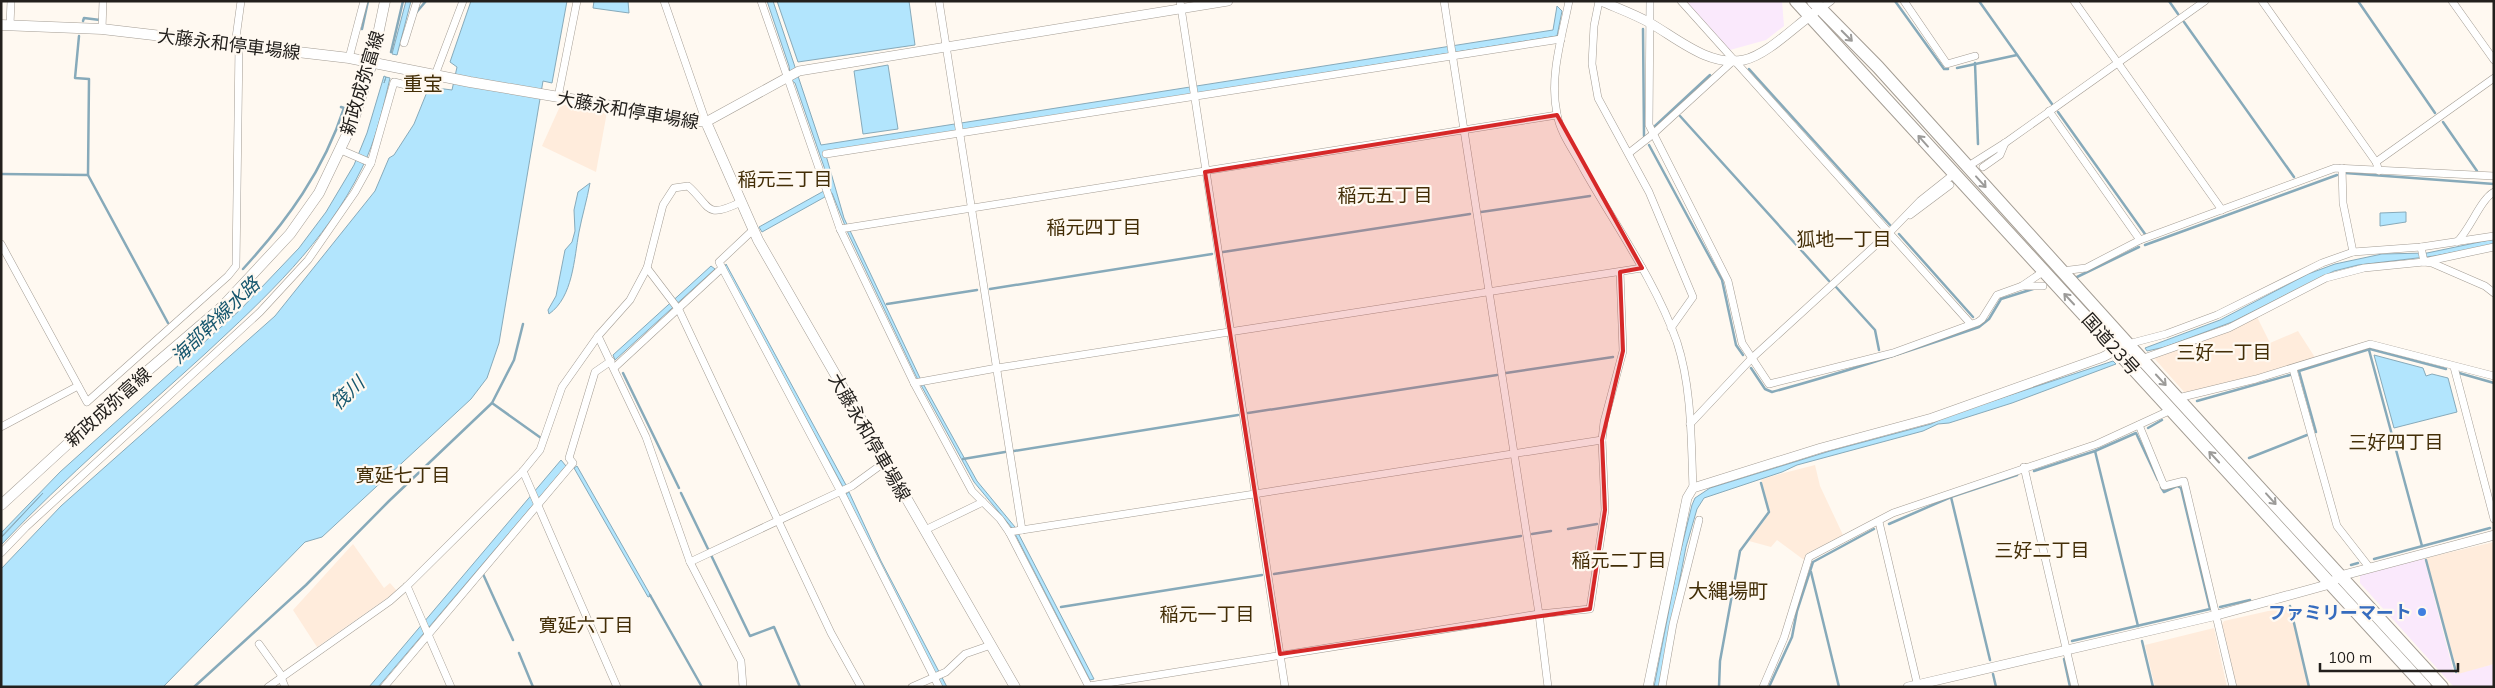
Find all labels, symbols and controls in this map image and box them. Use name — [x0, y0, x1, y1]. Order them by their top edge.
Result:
street label: 大藤永和停車場線 — [156, 24, 302, 64]
street label: 新政成弥富線 — [335, 28, 389, 138]
one-way arrow — [1841, 30, 1854, 42]
district label: 重宝 — [403, 71, 443, 96]
street label: 大藤永和停車場線 — [555, 86, 701, 134]
one-way arrow — [1917, 134, 1929, 147]
district label: 稲元三丁目 — [737, 167, 833, 191]
one-way arrow — [1975, 175, 1987, 188]
district label: 稲元五丁目 — [1337, 183, 1433, 207]
district label: 稲元四丁目 — [1046, 215, 1142, 239]
district label: 狐地一丁目 — [1796, 227, 1892, 251]
water label: 海部幹線水路 — [166, 270, 266, 368]
one-way arrow — [2063, 292, 2075, 305]
street label: 国道23号 — [2077, 308, 2145, 380]
district label: 三好一丁目 — [2176, 340, 2272, 364]
street label: 新政成弥富線 — [60, 362, 156, 452]
street label: 大藤永和停車場線 — [824, 369, 916, 505]
water label: 筏川 — [325, 370, 371, 415]
one-way arrow — [2155, 373, 2167, 386]
district label: 三好四丁目 — [2348, 430, 2444, 454]
one-way arrow — [2209, 451, 2220, 464]
district label: 寛延七丁目 — [355, 463, 451, 487]
one-way arrow — [2265, 493, 2277, 506]
district label: 三好二丁目 — [1994, 538, 2090, 562]
district label: 稲元二丁目 — [1571, 548, 1667, 572]
district label: 大縄場町 — [1688, 578, 1768, 603]
place label: ファミリーマート — [2268, 601, 2412, 624]
district label: 稲元一丁目 — [1159, 602, 1255, 626]
marker: ファミリーマート — [2416, 606, 2428, 618]
district label: 寛延六丁目 — [538, 613, 634, 637]
scale bar — [2320, 640, 2458, 672]
text: 100 m — [2328, 648, 2372, 667]

